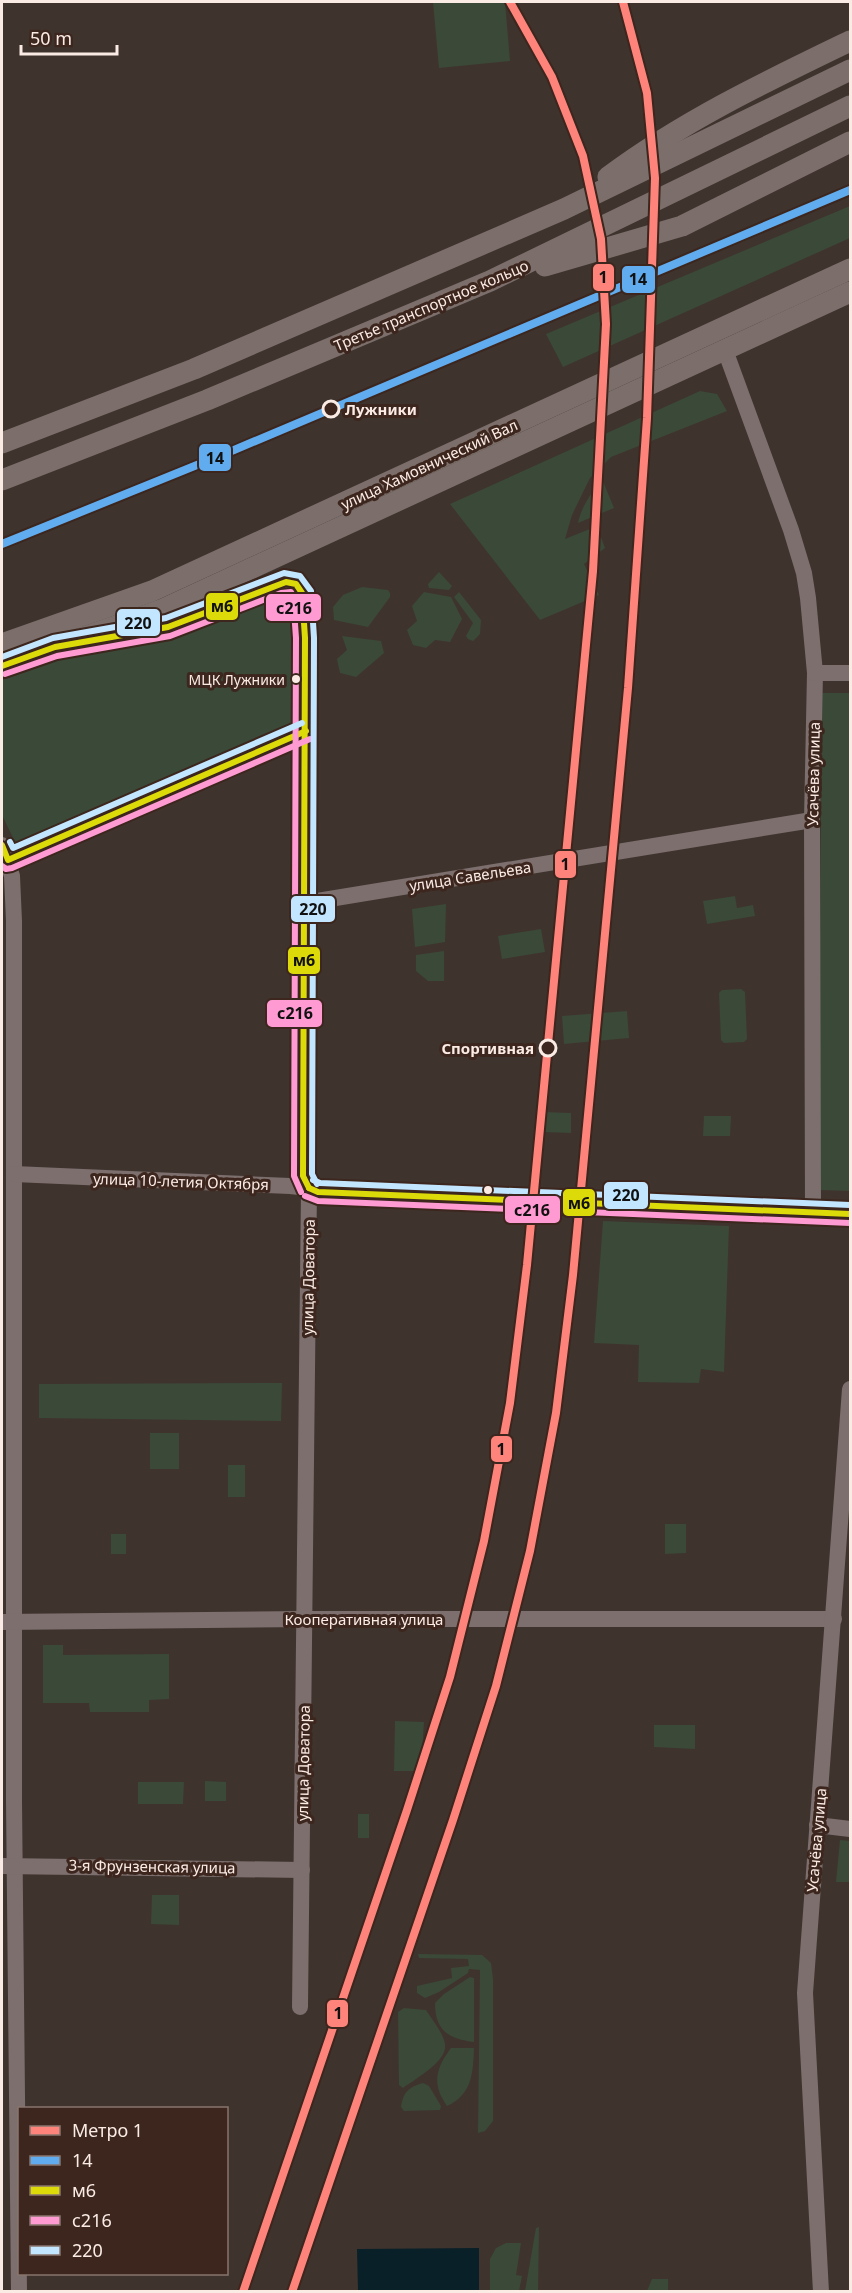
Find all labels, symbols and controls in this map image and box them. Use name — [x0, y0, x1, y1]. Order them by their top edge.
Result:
scale bar — [21, 18, 117, 56]
text: 50 m — [30, 26, 72, 50]
street label: Третье транспортное кольцо — [331, 255, 531, 355]
line badge: 1 — [592, 263, 615, 292]
line badge: 14 — [621, 265, 656, 294]
text: 1 — [598, 266, 608, 288]
text: 14 — [629, 268, 647, 290]
place label: Лужники — [345, 399, 417, 419]
marker: Лужники — [322, 400, 340, 418]
street label: улица Хамовнический Вал — [337, 414, 521, 514]
line badge: 14 — [198, 443, 232, 472]
text: 14 — [206, 447, 224, 469]
line badge: м6 — [205, 592, 239, 621]
line badge: с216 — [265, 593, 322, 622]
text: м6 — [211, 595, 233, 617]
text: с216 — [276, 597, 312, 619]
line badge: 220 — [116, 608, 161, 637]
text: 220 — [124, 612, 152, 634]
place label: МЦК Лужники — [189, 670, 285, 689]
marker: МЦК Лужники — [290, 673, 302, 685]
street label: Усачёва улица — [802, 722, 824, 826]
line badge: 1 — [554, 850, 577, 879]
text: 1 — [560, 853, 570, 875]
street label: улица Савельева — [408, 856, 532, 896]
line badge: 220 — [290, 895, 336, 923]
text: 220 — [299, 898, 327, 920]
line badge: м6 — [287, 946, 321, 975]
text: м6 — [293, 949, 315, 971]
line badge: с216 — [266, 999, 323, 1028]
text: с216 — [277, 1002, 313, 1024]
place label: Спортивная — [441, 1038, 534, 1058]
marker: Спортивная — [539, 1039, 557, 1057]
street label: улица 10-летия Октября — [93, 1168, 269, 1194]
line badge: 220 — [603, 1181, 649, 1210]
unlabelled marker — [482, 1184, 494, 1196]
text: 220 — [612, 1184, 640, 1206]
line badge: м6 — [562, 1188, 596, 1217]
text: м6 — [568, 1192, 590, 1214]
line badge: с216 — [504, 1195, 561, 1224]
text: с216 — [514, 1199, 550, 1221]
street label: улица Доватора — [297, 1219, 319, 1335]
line badge: 1 — [490, 1435, 513, 1463]
text: 1 — [496, 1438, 506, 1460]
street label: Кооперативная улица — [285, 1609, 443, 1629]
street label: улица Доватора — [292, 1705, 314, 1821]
street label: Усачёва улица — [801, 1787, 831, 1893]
street label: 3-я Фрунзенская улица — [68, 1855, 236, 1877]
line badge: 1 — [326, 1999, 349, 2028]
text: 1 — [333, 2002, 343, 2024]
legend — [18, 2107, 228, 2275]
text: Метро 1 — [72, 2118, 143, 2142]
text: 14 — [72, 2148, 93, 2172]
text: м6 — [72, 2178, 96, 2202]
text: с216 — [72, 2208, 112, 2232]
text: 220 — [72, 2238, 103, 2262]

